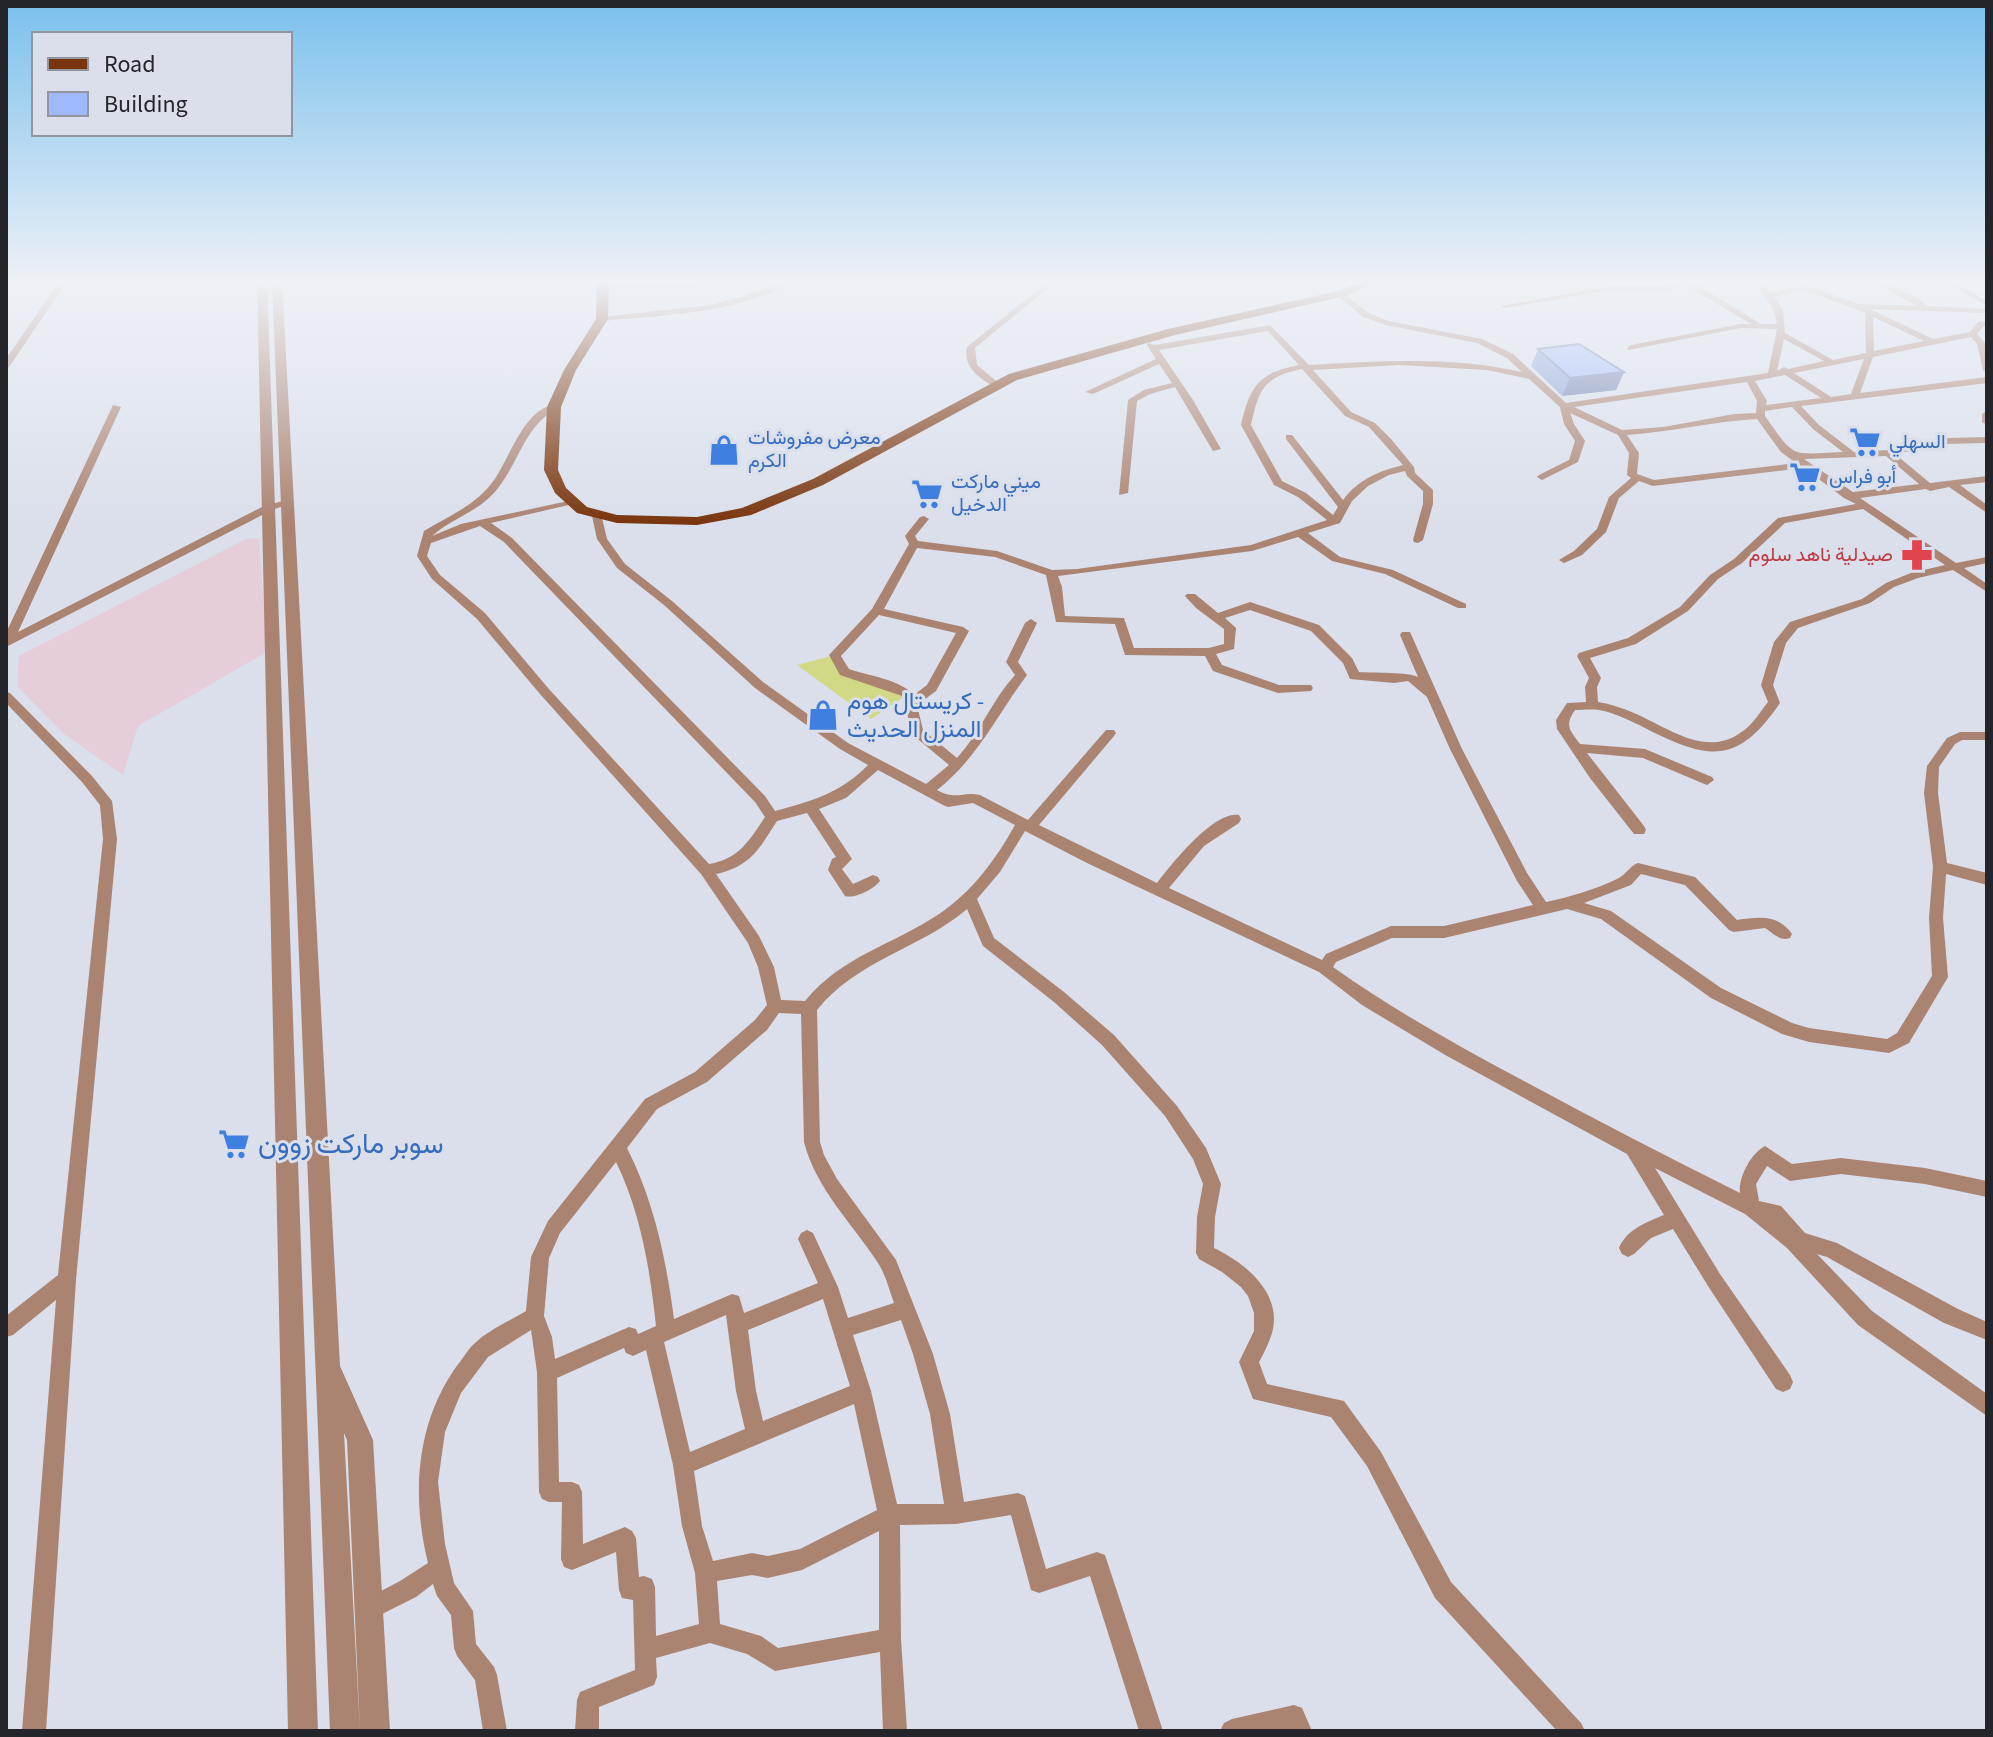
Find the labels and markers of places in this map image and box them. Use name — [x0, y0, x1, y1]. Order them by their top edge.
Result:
place label: معرض مفروشات الكرم — [748, 424, 881, 475]
supermarket icon: السهلي — [1848, 425, 1882, 459]
place label: السهلي — [1889, 428, 1946, 458]
shop icon: معرض مفروشات الكرم — [707, 433, 741, 467]
supermarket icon: أبو فراس — [1788, 460, 1822, 494]
place label: أبو فراس — [1829, 463, 1897, 491]
place label: ميني ماركت الدخيل — [951, 468, 1041, 519]
supermarket icon: ميني ماركت الدخيل — [910, 477, 944, 511]
pharmacy icon: صيدلية ناهد سلوم — [1900, 538, 1934, 572]
place label: صيدلية ناهد سلوم — [1749, 541, 1893, 569]
place label: كريستال هوم - المنزل الحديث — [847, 684, 984, 747]
shop icon: كريستال هوم - المنزل الحديث — [806, 698, 840, 732]
place label: سوبر ماركت زوون — [258, 1124, 444, 1164]
supermarket icon: سوبر ماركت زوون — [217, 1127, 251, 1161]

